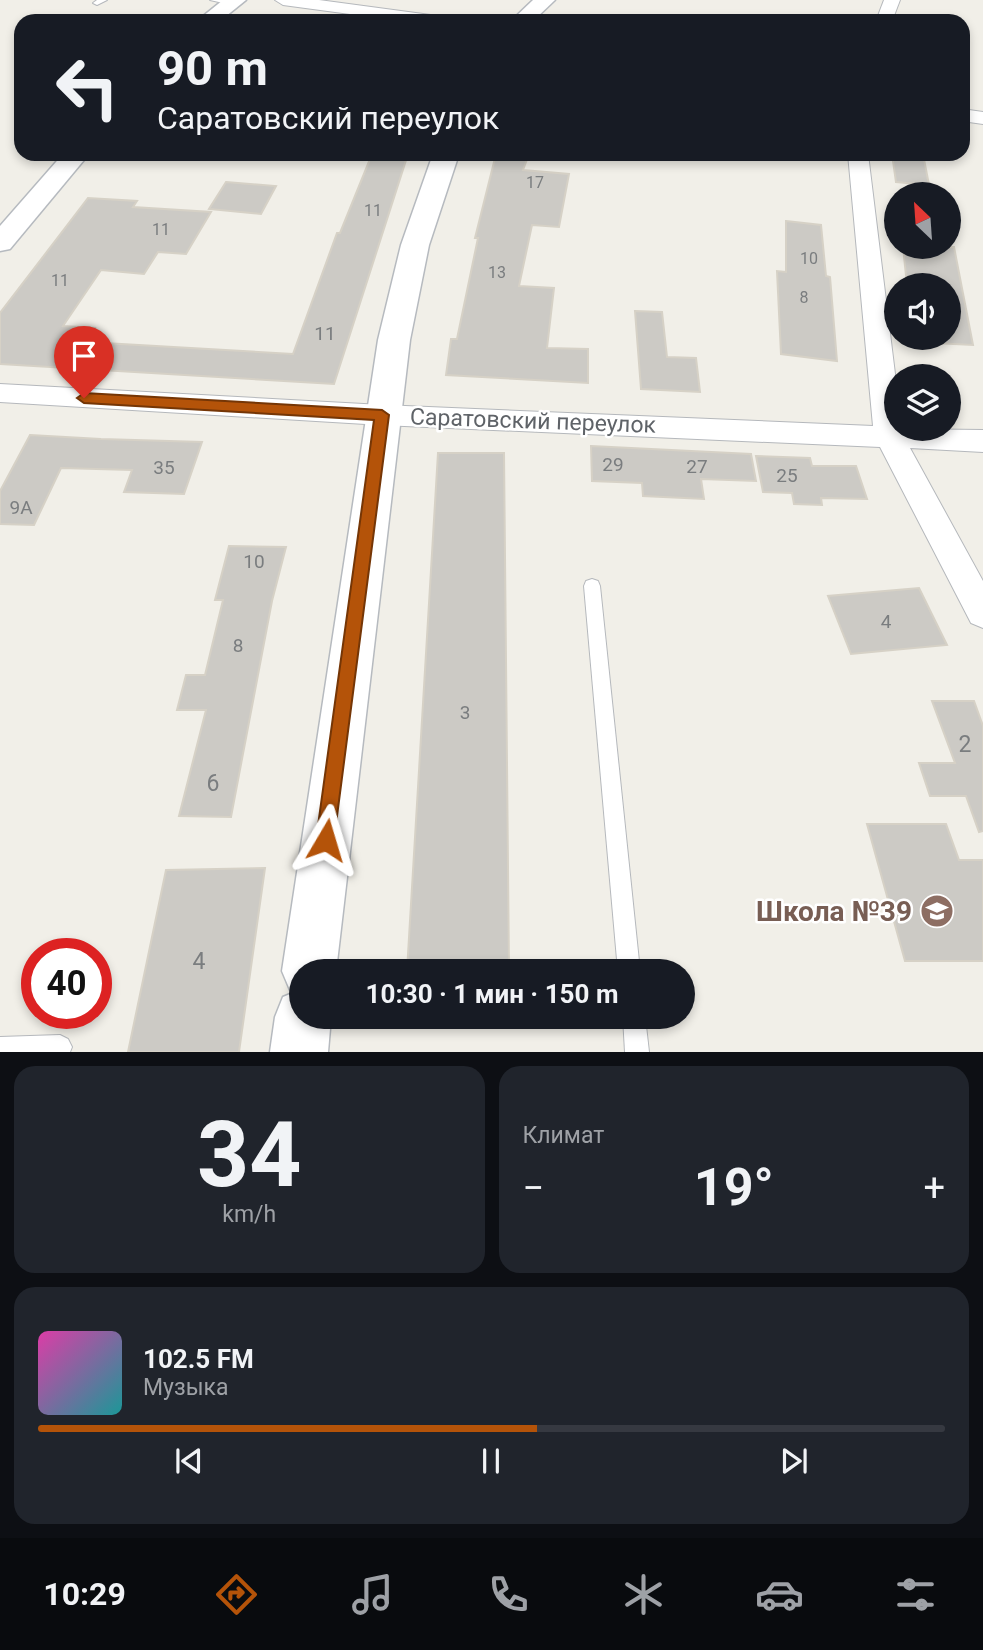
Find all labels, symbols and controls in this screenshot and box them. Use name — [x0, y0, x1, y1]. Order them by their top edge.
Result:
text: 90 m — [157, 40, 268, 97]
icon: left — [42, 42, 133, 133]
text: Саратовский переулок — [157, 99, 499, 137]
house number: 17 — [526, 173, 544, 192]
north arrow — [884, 182, 961, 259]
map controls — [884, 182, 961, 441]
house number: 11 — [364, 201, 382, 220]
house number: 11 — [152, 220, 170, 239]
house number: 10 — [800, 249, 818, 268]
house number: 13 — [488, 263, 506, 282]
house number: 11 — [51, 271, 69, 290]
button: sound — [884, 273, 961, 350]
house number: 8 — [800, 288, 809, 307]
house number: 11 — [314, 322, 336, 345]
pin — [54, 326, 114, 398]
icon: arrive — [65, 337, 103, 375]
button: layers — [884, 364, 961, 441]
street label: Саратовский переулок — [410, 403, 657, 439]
house number: 29 — [602, 453, 624, 476]
house number: 27 — [686, 455, 708, 478]
house number: 35 — [153, 456, 175, 479]
house number: 25 — [776, 464, 798, 487]
house number: 9А — [9, 496, 33, 519]
house number: 10 — [243, 550, 265, 573]
house number: 4 — [881, 610, 892, 633]
house number: 8 — [233, 634, 243, 657]
house number: 3 — [460, 701, 470, 724]
house number: 2 — [959, 731, 972, 758]
house number: 6 — [207, 770, 219, 797]
position arrow — [289, 803, 363, 877]
school or university icon: Школа №39 — [918, 892, 956, 930]
place label: Школа №39 — [756, 895, 912, 928]
speed limit sign: 40 — [21, 938, 112, 1029]
house number: 4 — [193, 948, 206, 975]
text: 10:30 · 1 мин · 150 m — [366, 979, 618, 1009]
text: 34 — [197, 1102, 301, 1208]
text: Климат — [523, 1122, 604, 1149]
text: 19° — [694, 1157, 774, 1218]
text: − — [523, 1166, 544, 1210]
text: + — [923, 1166, 945, 1210]
text: km/h — [222, 1201, 276, 1228]
text: 102.5 FM — [143, 1344, 254, 1374]
text: Музыка — [143, 1374, 228, 1401]
icon: previous — [170, 1442, 208, 1480]
icon: pause — [472, 1442, 510, 1480]
icon: next — [775, 1442, 813, 1480]
icon: directions — [212, 1570, 261, 1619]
icon: music — [348, 1570, 397, 1619]
icon: phone — [484, 1570, 533, 1619]
icon: climate — [619, 1570, 668, 1619]
icon: car — [755, 1570, 804, 1619]
icon: filters — [891, 1570, 940, 1619]
text: 10:29 — [43, 1575, 126, 1613]

